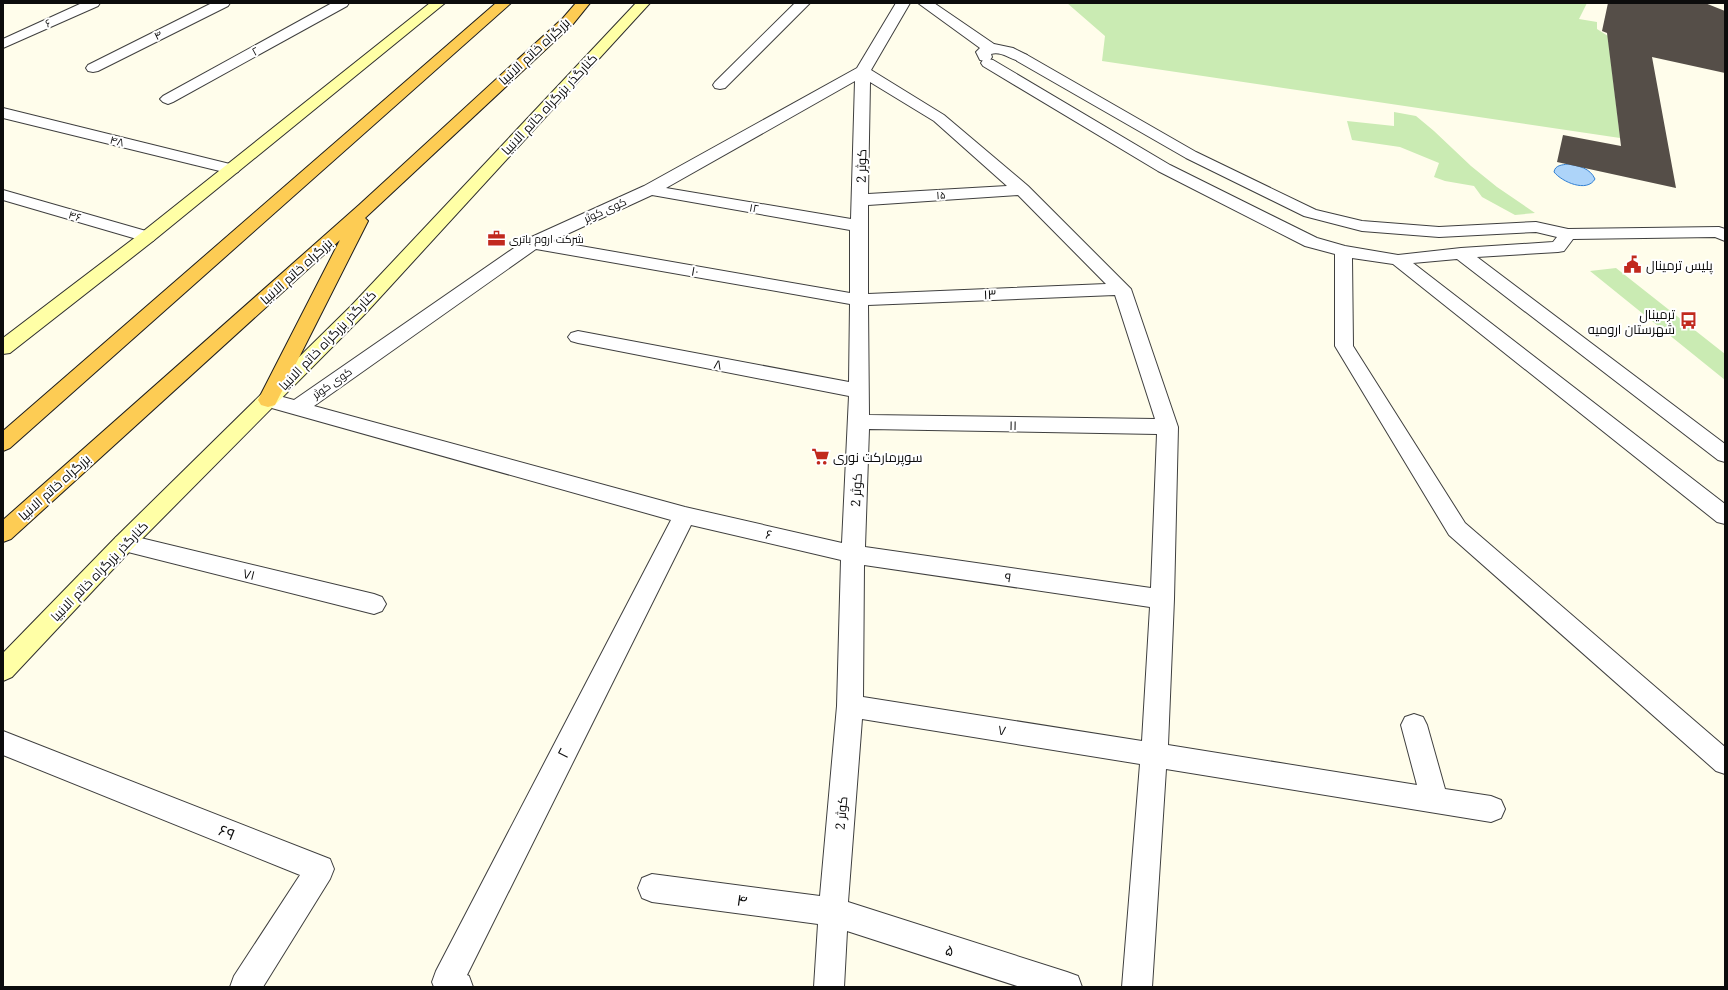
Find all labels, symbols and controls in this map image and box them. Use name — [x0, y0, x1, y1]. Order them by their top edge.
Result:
street label: بزرگراه خاتم الانبیا — [494, 13, 574, 89]
street label: ۶ — [42, 15, 53, 30]
street label: ۴ — [151, 26, 164, 43]
street label: ۲ — [249, 43, 261, 59]
street label: کنارگذر بزرگراه خاتم الانبیا — [497, 49, 602, 159]
street label: ۴۸ — [108, 132, 126, 150]
street label: کوثر 2 — [852, 149, 870, 183]
street label: ۱۵ — [936, 187, 946, 202]
street label: کوی کوثر — [580, 193, 629, 226]
street label: ۱۲ — [748, 199, 760, 216]
street label: ۴۶ — [67, 207, 83, 224]
office icon: شرکت اروم باتری — [486, 229, 506, 249]
place label: شرکت اروم باتری — [509, 231, 584, 247]
street label: بزرگراه خاتم الانبیا — [256, 234, 337, 309]
public building icon: پلیس ترمینال — [1623, 255, 1643, 275]
place label: پلیس ترمینال — [1646, 256, 1713, 275]
street label: ۱۰ — [690, 262, 700, 280]
street label: ۱۳ — [983, 285, 997, 303]
street label: کنارگذر بزرگراه خاتم الانبیا — [274, 286, 380, 395]
place label: ترمینال شهرستان ارومیه — [1588, 305, 1676, 338]
bus stop icon: ترمینال شهرستان ارومیه — [1678, 311, 1698, 331]
street label: ۸ — [712, 354, 724, 374]
street label: کوی کوثر — [308, 363, 355, 402]
street label: ۱۱ — [1009, 416, 1017, 434]
supermarket icon: سوپرمارکت نوری — [810, 447, 830, 467]
place label: سوپرمارکت نوری — [833, 448, 922, 467]
street label: بزرگراه خاتم الانبیا — [14, 450, 95, 525]
street label: کوثر 2 — [846, 473, 866, 507]
street label: کنارگذر بزرگراه خاتم الانبیا — [46, 517, 152, 626]
street label: ۶ — [764, 525, 774, 543]
street label: ۷۱ — [241, 564, 257, 584]
street label: ۹ — [1003, 568, 1013, 586]
street label: ۷ — [997, 720, 1007, 740]
street label: ۲ — [551, 744, 575, 762]
street label: کوثر 2 — [831, 795, 851, 831]
street label: ۶۹ — [215, 819, 239, 845]
street label: ۴ — [735, 888, 749, 912]
street label: ۵ — [942, 938, 958, 962]

